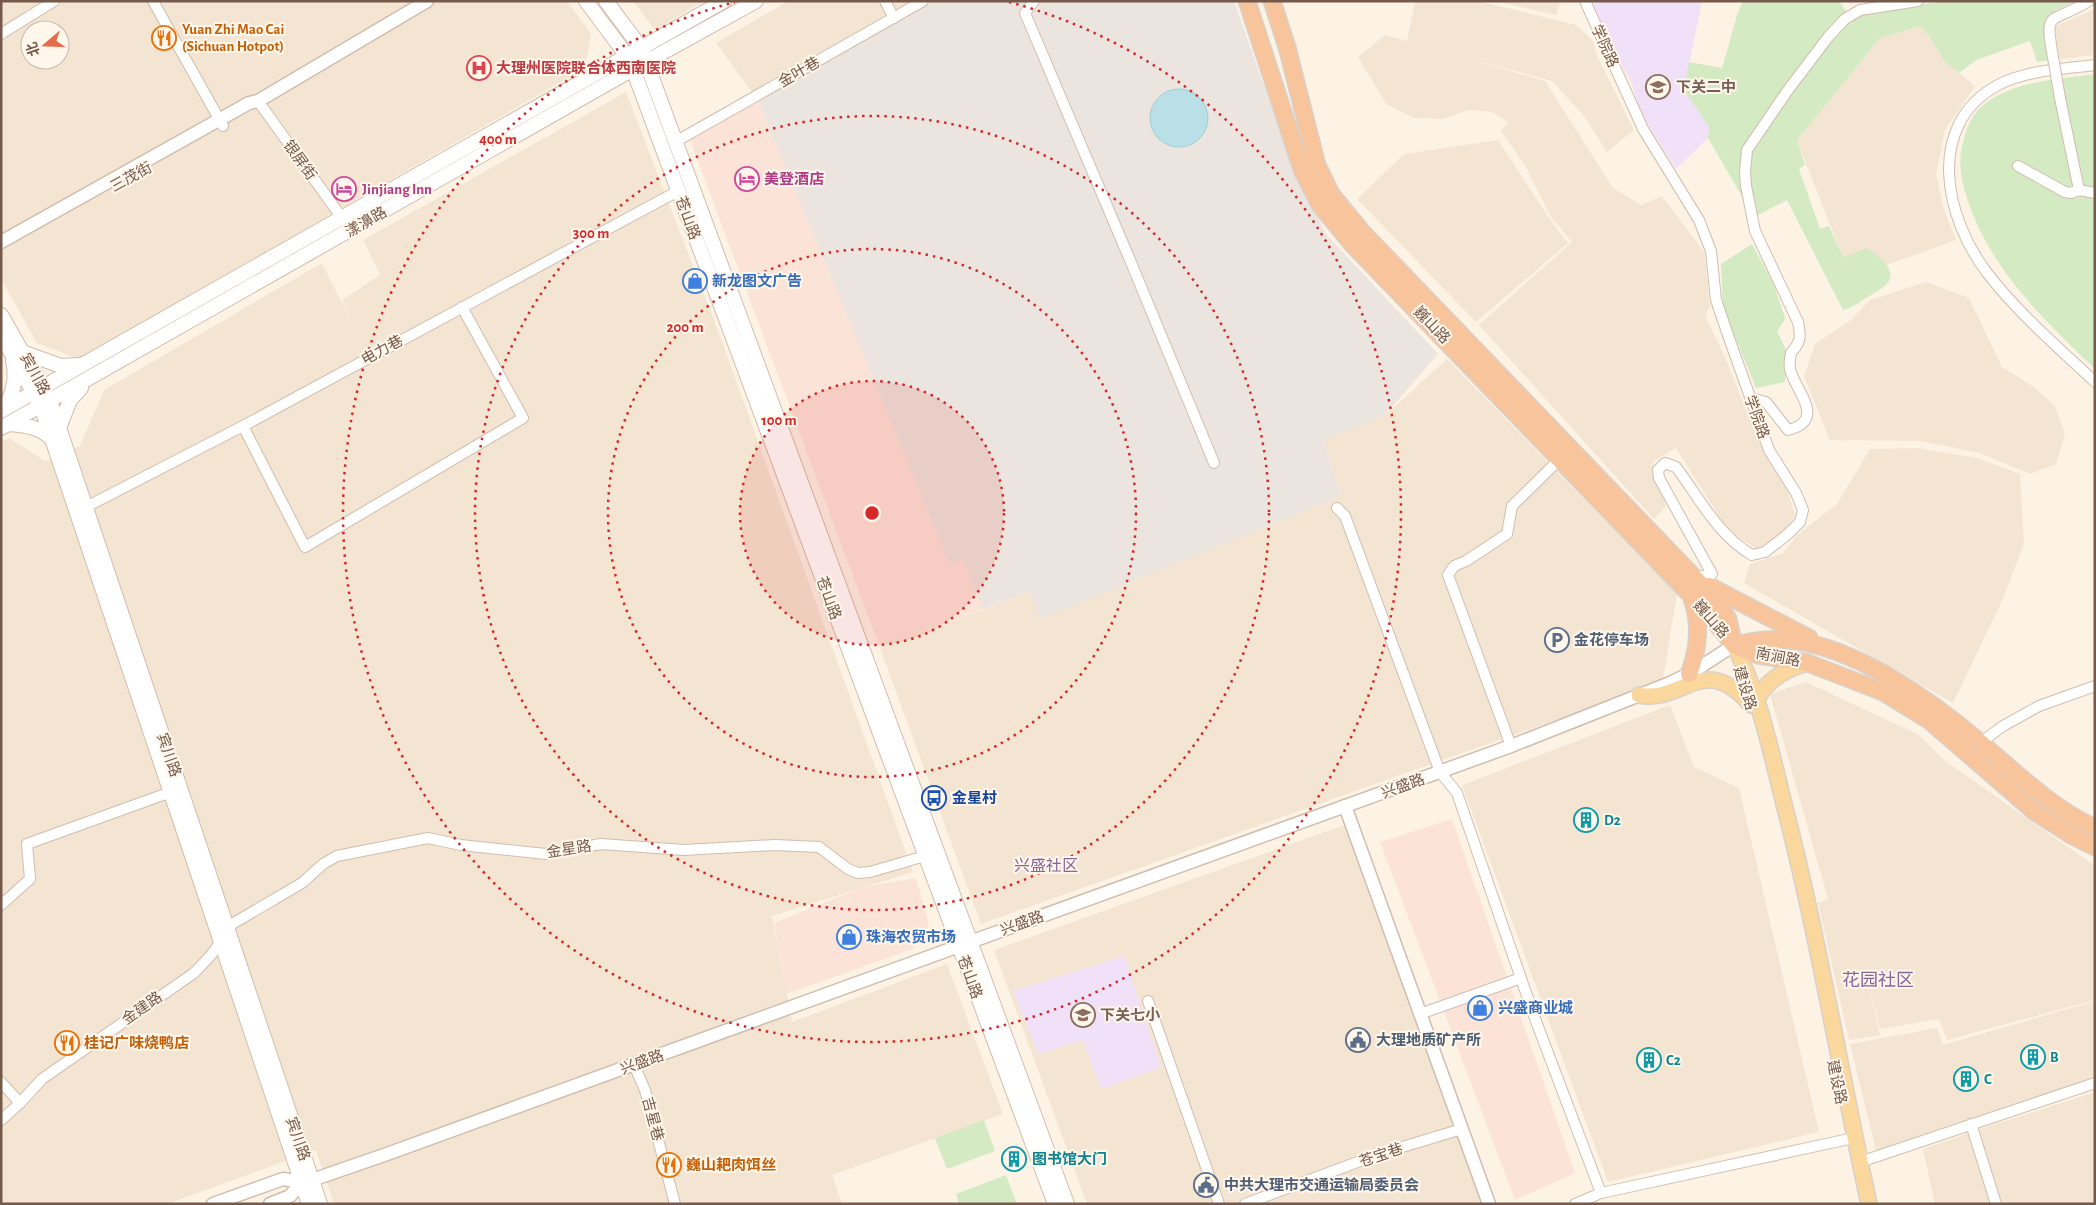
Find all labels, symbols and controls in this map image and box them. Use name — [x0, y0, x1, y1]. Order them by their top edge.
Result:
north arrow — [20, 20, 70, 70]
place label: Yuan Zhi Mao Cai (Sichuan Hotpot) — [182, 22, 284, 54]
street label: 学院路 — [1589, 22, 1621, 70]
restaurant icon: Yuan Zhi Mao Cai (Sichuan Hotpot) — [151, 25, 177, 51]
text: 北 — [24, 40, 43, 58]
street label: 金叶巷 — [776, 54, 822, 90]
hospital icon: 大理州医院联合体西南医院 — [466, 55, 492, 81]
place label: 大理州医院联合体西南医院 — [496, 59, 676, 76]
school or university icon: 下关二中 — [1645, 74, 1671, 100]
place label: 下关二中 — [1676, 79, 1736, 95]
text: 400 m — [479, 132, 517, 147]
street label: 银屏街 — [280, 137, 320, 183]
street label: 三茂街 — [107, 159, 155, 195]
hotel icon: 美登酒店 — [734, 166, 760, 192]
place label: 美登酒店 — [764, 171, 824, 187]
hotel icon: Jinjiang Inn — [331, 176, 357, 202]
place label: Jinjiang Inn — [362, 182, 432, 197]
street label: 苍山路 — [673, 194, 703, 242]
street label: 漾濞路 — [342, 203, 389, 240]
text: 300 m — [573, 226, 609, 241]
shop icon: 新龙图文广告 — [682, 268, 708, 294]
place label: 新龙图文广告 — [712, 272, 802, 289]
street label: 巍山路 — [1411, 303, 1453, 347]
text: 200 m — [666, 320, 704, 335]
street label: 电力巷 — [358, 332, 406, 368]
street label: 宾川路 — [17, 350, 53, 398]
street label: 学院路 — [1742, 393, 1772, 441]
text: 100 m — [761, 413, 797, 428]
centre of rings — [863, 504, 881, 522]
street label: 苍山路 — [814, 574, 844, 622]
street label: 巍山路 — [1690, 597, 1732, 641]
parking icon: 金花停车场 — [1544, 627, 1570, 653]
place label: 金花停车场 — [1574, 631, 1649, 648]
street label: 南涧路 — [1754, 645, 1802, 669]
street label: 建设路 — [1731, 664, 1759, 712]
street label: 宾川路 — [154, 731, 184, 779]
street label: 兴盛路 — [1379, 770, 1427, 801]
bus stop icon: 金星村 — [921, 785, 947, 811]
place label: 金星村 — [952, 789, 997, 806]
building icon: D2 — [1573, 807, 1599, 833]
place label: D2 — [1604, 813, 1621, 828]
street label: 金星路 — [546, 838, 592, 860]
district label: 兴盛社区 — [1014, 857, 1078, 874]
street label: 兴盛路 — [998, 907, 1046, 938]
shop icon: 珠海农贸市场 — [836, 924, 862, 950]
place label: 珠海农贸市场 — [866, 929, 956, 945]
street label: 苍山路 — [955, 953, 985, 1001]
district label: 花园社区 — [1842, 970, 1914, 990]
street label: 金建路 — [119, 989, 165, 1027]
shop icon: 兴盛商业城 — [1467, 995, 1493, 1021]
place label: 兴盛商业城 — [1498, 999, 1573, 1016]
school or university icon: 下关七小 — [1070, 1002, 1096, 1028]
place label: 下关七小 — [1100, 1007, 1161, 1023]
public building icon: 大理地质矿产所 — [1345, 1027, 1371, 1053]
restaurant icon: 桂记广味烧鸭店 — [54, 1030, 80, 1056]
place label: 大理地质矿产所 — [1376, 1032, 1481, 1048]
place label: 桂记广味烧鸭店 — [84, 1035, 189, 1051]
building icon: B — [2020, 1044, 2046, 1070]
street label: 兴盛路 — [618, 1046, 666, 1077]
building icon: C2 — [1636, 1047, 1662, 1073]
place label: B — [2050, 1050, 2059, 1065]
place label: C2 — [1666, 1053, 1681, 1068]
street label: 建设路 — [1824, 1058, 1850, 1106]
building icon: C — [1953, 1066, 1979, 1092]
place label: C — [1984, 1072, 1992, 1087]
street label: 吉星巷 — [639, 1095, 667, 1143]
street label: 宾川路 — [283, 1115, 313, 1163]
street label: 苍宝巷 — [1357, 1140, 1405, 1170]
building icon: 图书馆大门 — [1001, 1146, 1027, 1172]
place label: 图书馆大门 — [1032, 1151, 1107, 1167]
restaurant icon: 巍山耙肉饵丝 — [656, 1152, 682, 1178]
place label: 巍山耙肉饵丝 — [686, 1157, 776, 1173]
public building icon: 中共大理市交通运输局委员会 — [1193, 1172, 1219, 1198]
place label: 中共大理市交通运输局委员会 — [1224, 1177, 1419, 1193]

